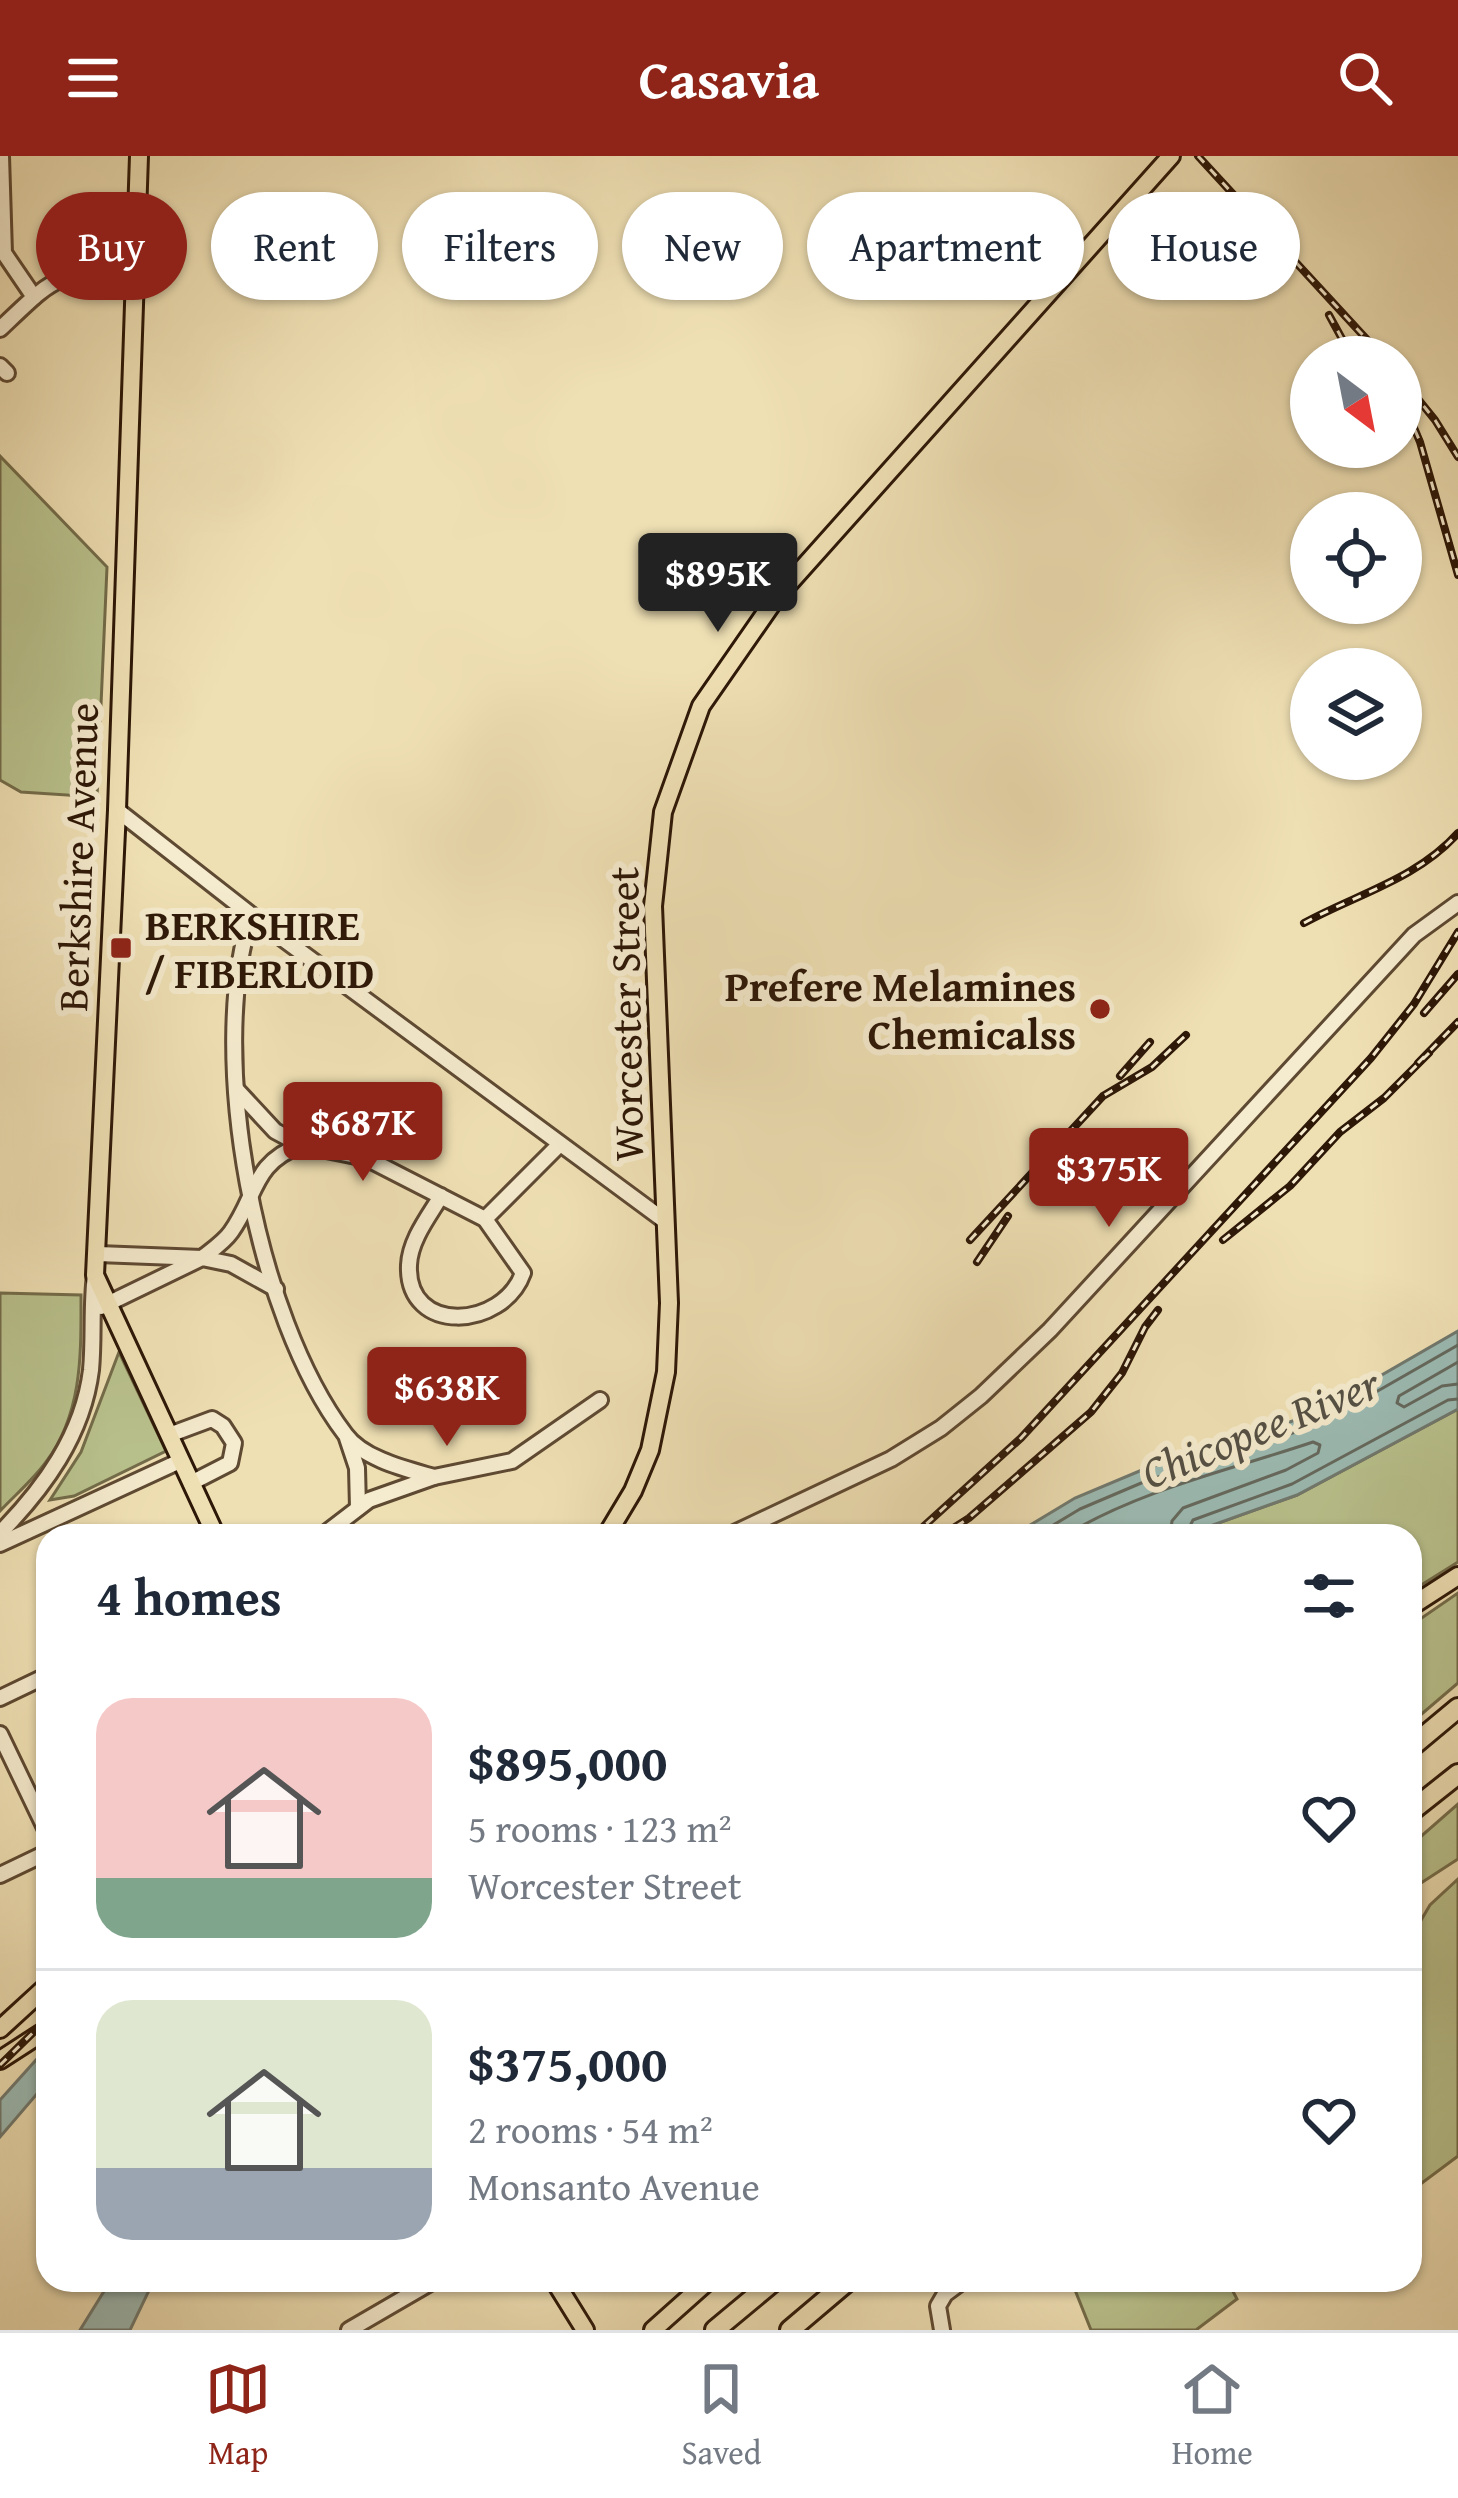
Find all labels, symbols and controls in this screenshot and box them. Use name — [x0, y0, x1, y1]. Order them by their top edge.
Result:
text: Casavia — [639, 39, 819, 118]
icon: menu — [60, 45, 126, 111]
icon: search — [1332, 45, 1398, 111]
chip: Buy — [36, 192, 187, 300]
chip: Rent — [211, 192, 378, 300]
chip: Filters — [402, 192, 598, 300]
chip: New — [622, 192, 783, 300]
chip: Apartment — [807, 192, 1084, 300]
chip: House — [1108, 192, 1300, 300]
north arrow — [1290, 336, 1422, 468]
map controls — [1290, 336, 1422, 780]
button: locate — [1290, 492, 1422, 624]
pin: $895K — [634, 533, 802, 635]
text: $895K — [665, 543, 771, 600]
button: layers — [1290, 648, 1422, 780]
street label: Berkshire Avenue — [41, 702, 113, 1012]
street label: Worcester Street — [592, 866, 658, 1162]
place label: BERKSHIRE / FIBERLOID — [145, 894, 374, 1003]
marker: BERKSHIRE / FIBERLOID — [108, 935, 134, 961]
place label: Prefere Melamines Chemicalss — [725, 955, 1076, 1064]
marker: Prefere Melamines Chemicalss — [1087, 996, 1113, 1022]
pin: $687K — [279, 1082, 447, 1184]
text: $687K — [310, 1092, 416, 1149]
pin: $375K — [1025, 1128, 1193, 1230]
text: $375K — [1056, 1138, 1162, 1195]
pin: $638K — [363, 1347, 531, 1449]
water label: Chicopee River — [1131, 1349, 1390, 1504]
text: $638K — [394, 1357, 500, 1414]
text: 4 homes — [96, 1559, 282, 1634]
icon: filters — [1296, 1563, 1362, 1629]
text: $895,000 — [468, 1724, 667, 1799]
icon: home — [192, 1746, 336, 1890]
icon: heart — [1296, 1785, 1362, 1851]
text: 5 rooms · 123 m² — [468, 1799, 732, 1856]
text: Worcester Street — [468, 1856, 741, 1913]
text: $375,000 — [468, 2025, 667, 2100]
icon: home — [192, 2048, 336, 2192]
icon: heart — [1296, 2087, 1362, 2153]
text: 2 rooms · 54 m² — [468, 2100, 713, 2157]
text: Monsanto Avenue — [468, 2157, 760, 2214]
tab: Map — [205, 2356, 271, 2476]
tab: Saved — [681, 2356, 761, 2476]
tab: Home — [1172, 2356, 1253, 2476]

